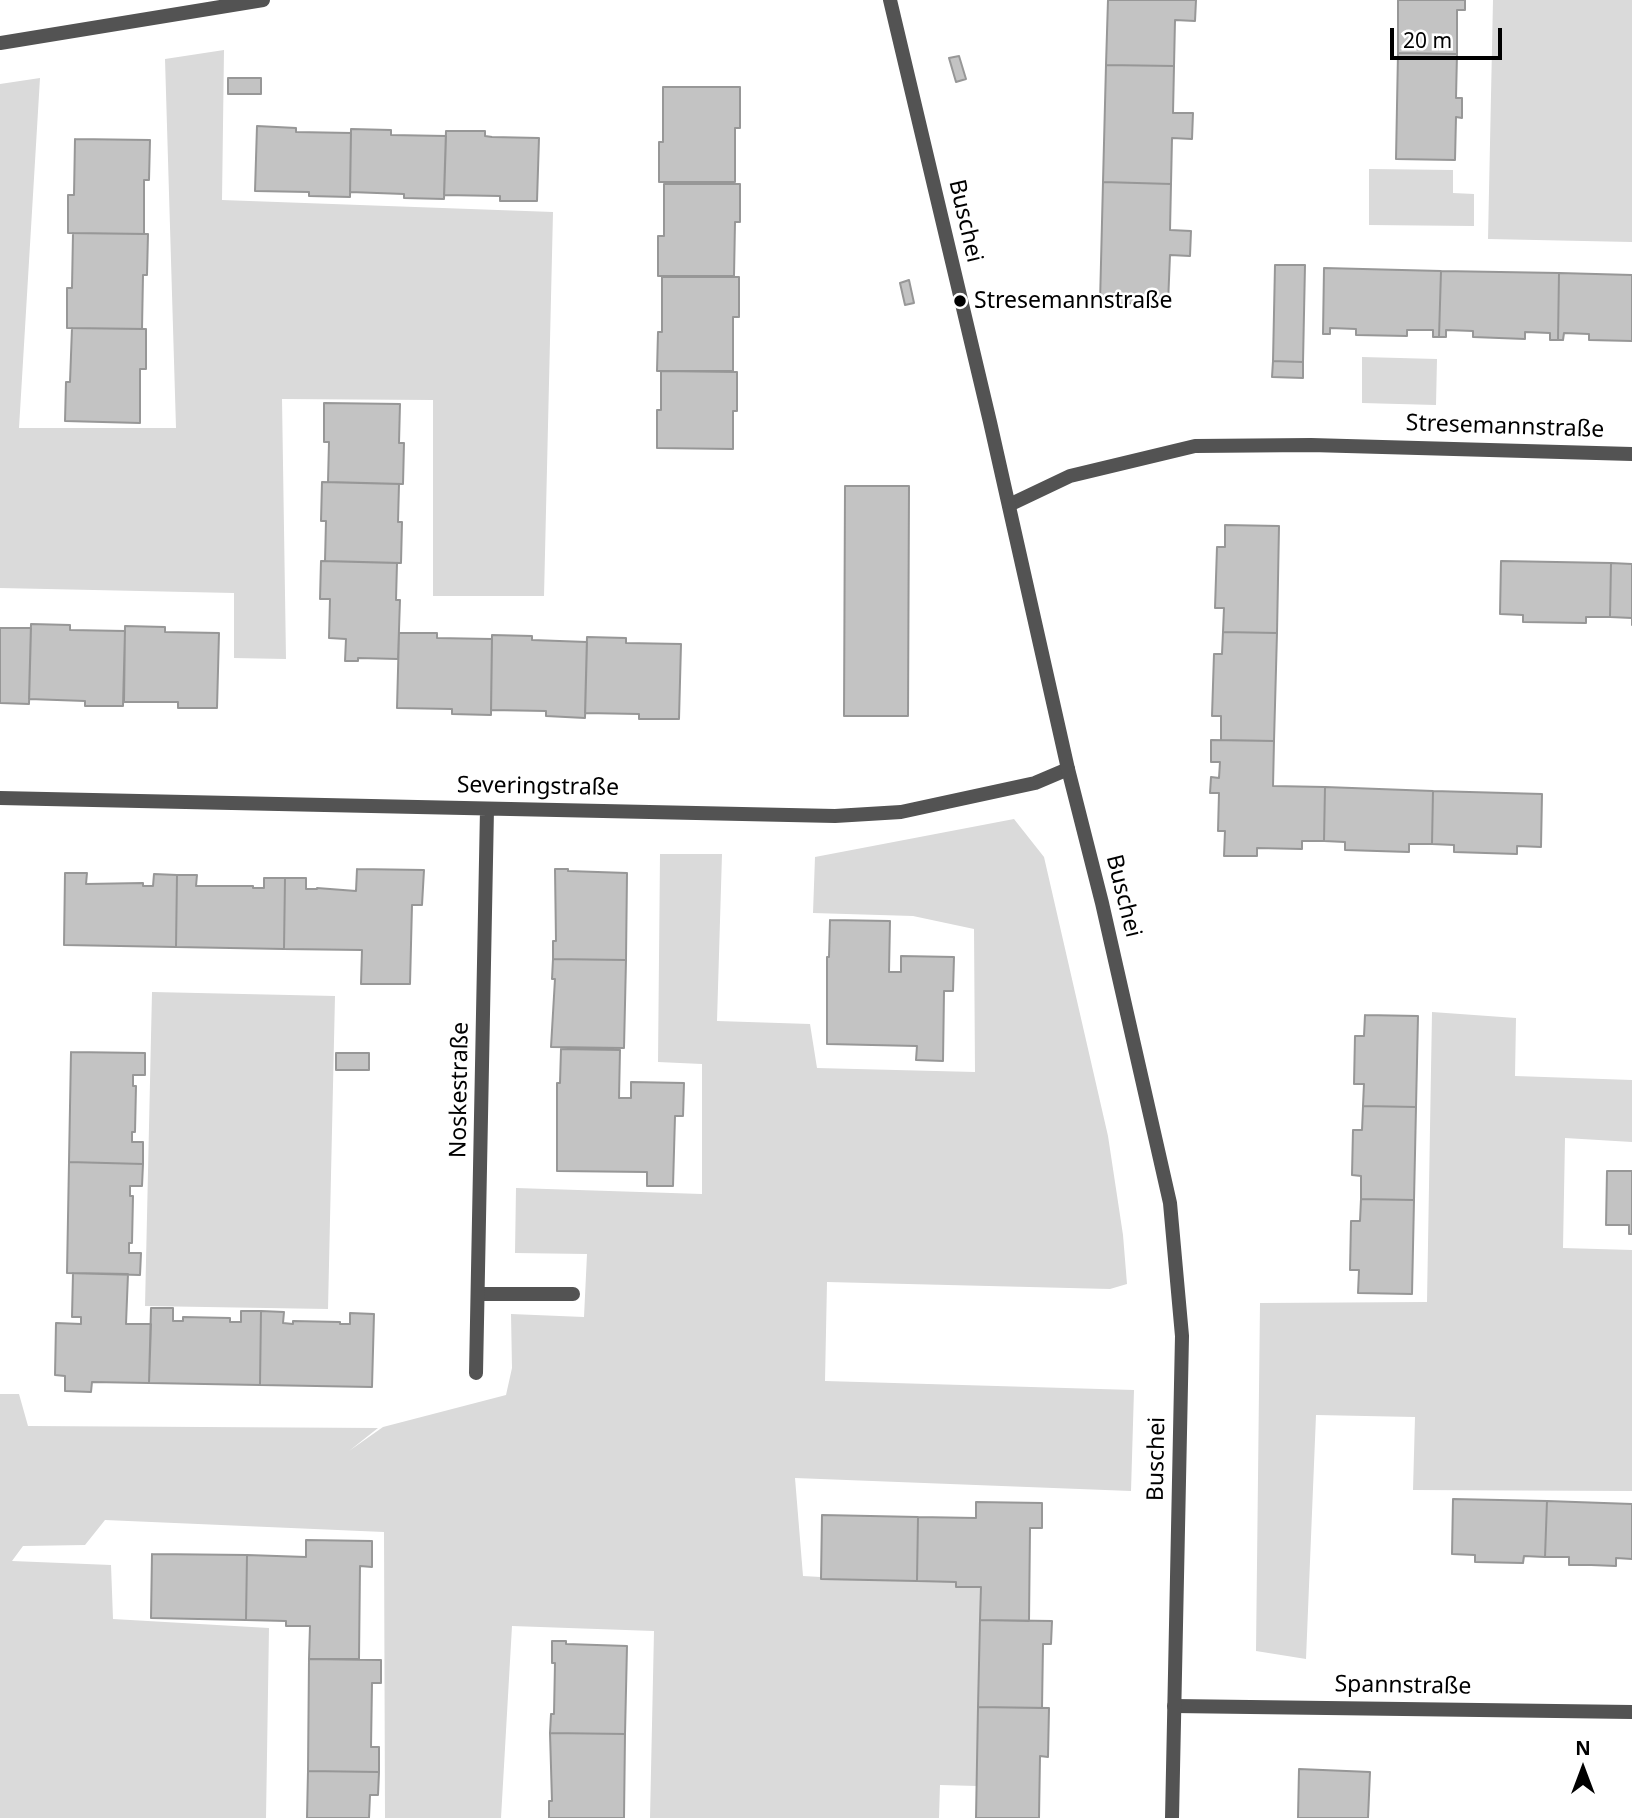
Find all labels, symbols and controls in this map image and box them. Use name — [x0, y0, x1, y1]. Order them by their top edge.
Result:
scale bar — [1394, 14, 1506, 58]
text: 20 m — [1403, 26, 1452, 54]
street label: Buschei — [942, 177, 988, 265]
place label: Stresemannstraße — [974, 287, 1173, 315]
marker: Stresemannstraße — [952, 293, 968, 309]
street label: Stresemannstraße — [1405, 410, 1605, 444]
street label: Severingstraße — [457, 772, 619, 802]
street label: Buschei — [1099, 852, 1147, 940]
street label: Noskestraße — [445, 1022, 475, 1158]
street label: Buschei — [1142, 1417, 1172, 1501]
street label: Spannstraße — [1334, 1671, 1472, 1701]
north arrow — [1548, 1734, 1618, 1804]
text: N — [1575, 1735, 1591, 1761]

